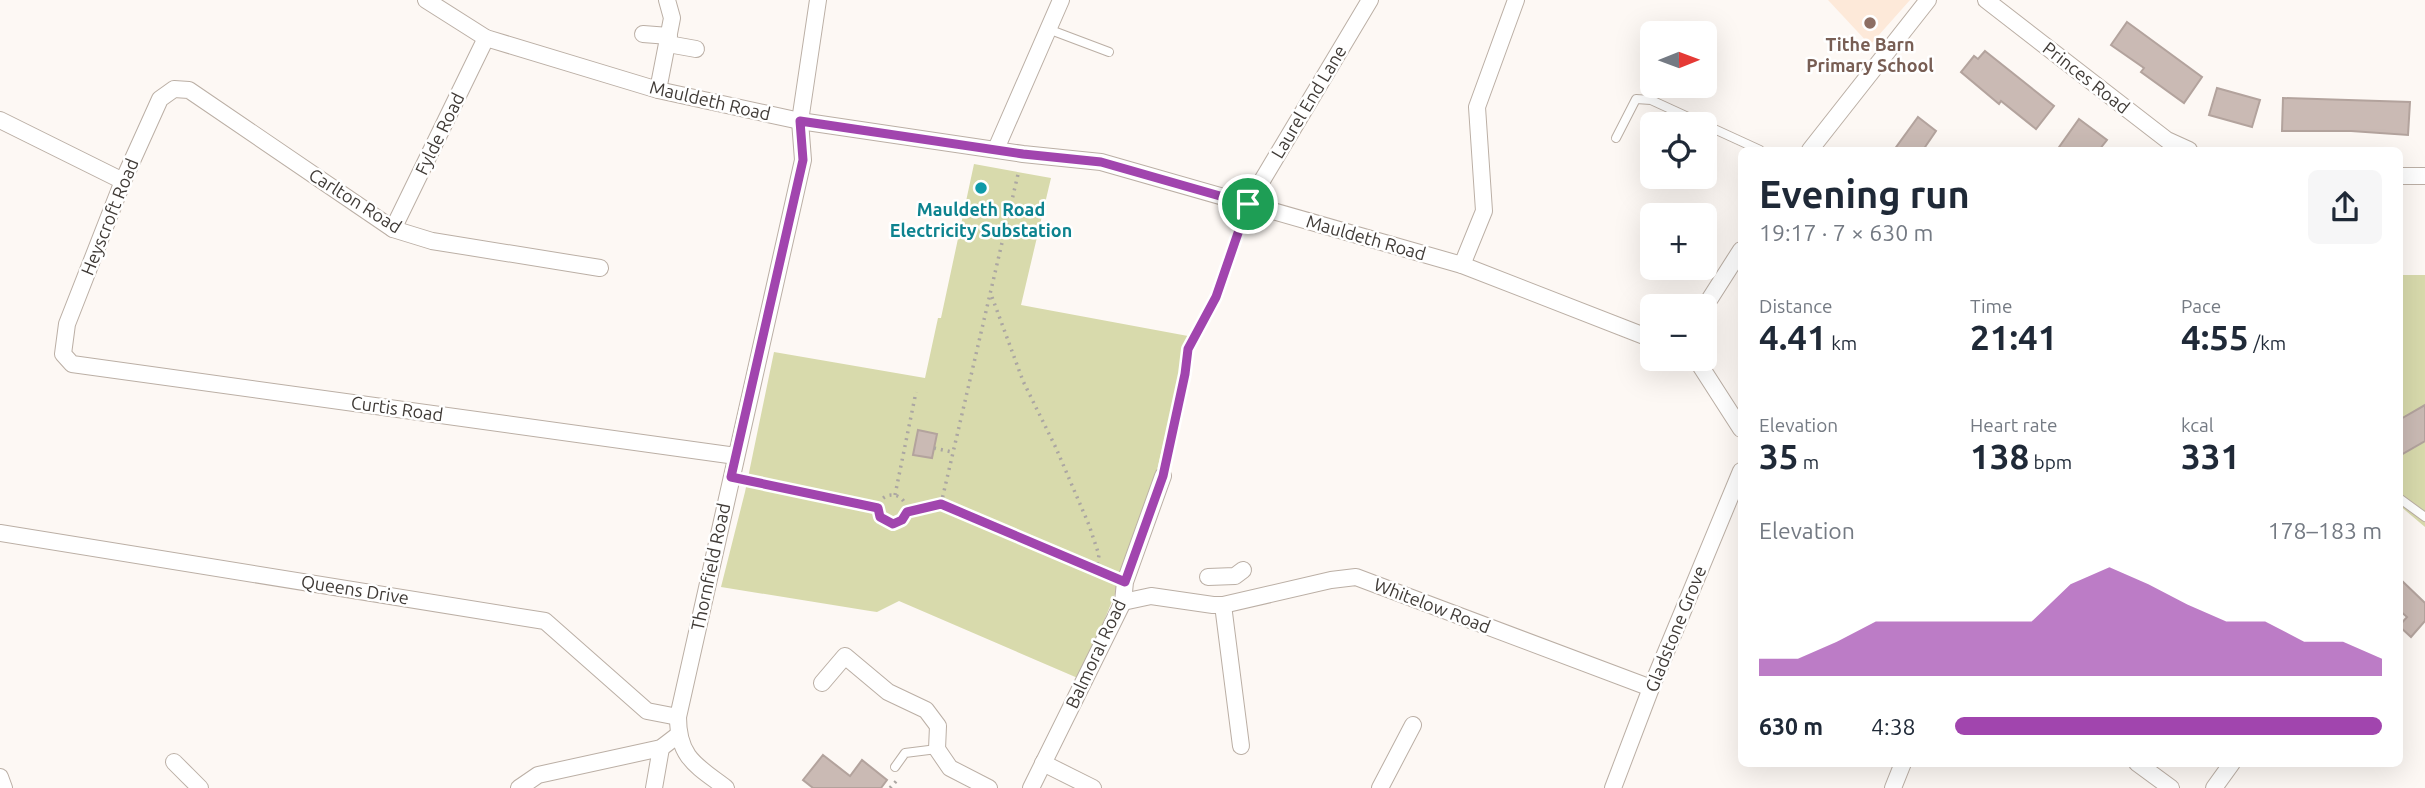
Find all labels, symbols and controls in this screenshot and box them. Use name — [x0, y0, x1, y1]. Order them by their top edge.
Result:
marker: Tithe Barn Primary School — [1862, 15, 1878, 31]
north arrow — [1640, 21, 1717, 98]
map controls — [1640, 21, 1717, 371]
place label: Tithe Barn Primary School — [1806, 34, 1934, 75]
street label: Princes Road — [2040, 37, 2134, 117]
street label: Laurel End Lane — [1267, 41, 1350, 161]
street label: Mauldeth Road — [648, 76, 773, 124]
street label: Fylde Road — [411, 89, 468, 178]
button: locate — [1640, 112, 1717, 189]
street label: Heyscroft Road — [77, 155, 142, 278]
street label: Carlton Road — [306, 164, 405, 237]
button: share — [2308, 170, 2382, 244]
text: Evening run — [1759, 173, 1970, 215]
pin — [1218, 174, 1278, 234]
marker: Mauldeth Road Electricity Substation — [973, 180, 989, 196]
icon: arrive — [1229, 185, 1267, 223]
place label: Mauldeth Road Electricity Substation — [890, 199, 1072, 240]
button: + — [1640, 203, 1717, 280]
street label: Mauldeth Road — [1304, 210, 1428, 264]
text: 19:17 · 7 × 630 m — [1759, 220, 1933, 245]
button: − — [1640, 294, 1717, 371]
text: Distance — [1759, 295, 1833, 317]
text: Time — [1970, 295, 2012, 317]
text: Pace — [2181, 295, 2221, 317]
text: 4.41 — [1759, 317, 1827, 357]
text: 21:41 — [1970, 317, 2058, 357]
text: 4:55 — [2181, 317, 2249, 357]
text: km — [1827, 332, 1857, 354]
text: /km — [2249, 332, 2286, 354]
street label: Curtis Road — [350, 392, 445, 424]
text: Elevation — [1759, 414, 1838, 436]
text: Heart rate — [1970, 414, 2057, 436]
text: kcal — [2181, 414, 2214, 436]
text: 35 — [1759, 436, 1798, 476]
text: 138 — [1970, 436, 2029, 476]
text: 331 — [2181, 436, 2240, 476]
text: m — [1798, 451, 1819, 473]
text: bpm — [2029, 451, 2072, 473]
street label: Thornfield Road — [687, 501, 733, 632]
text: Elevation — [1759, 518, 1855, 543]
text: 178–183 m — [2268, 518, 2382, 543]
street label: Gladstone Grove — [1641, 563, 1709, 695]
street label: Queens Drive — [300, 571, 410, 608]
street label: Whitelow Road — [1371, 574, 1493, 636]
street label: Balmoral Road — [1061, 596, 1129, 711]
text: 630 m — [1759, 714, 1823, 739]
text: 4:38 — [1871, 714, 1916, 739]

